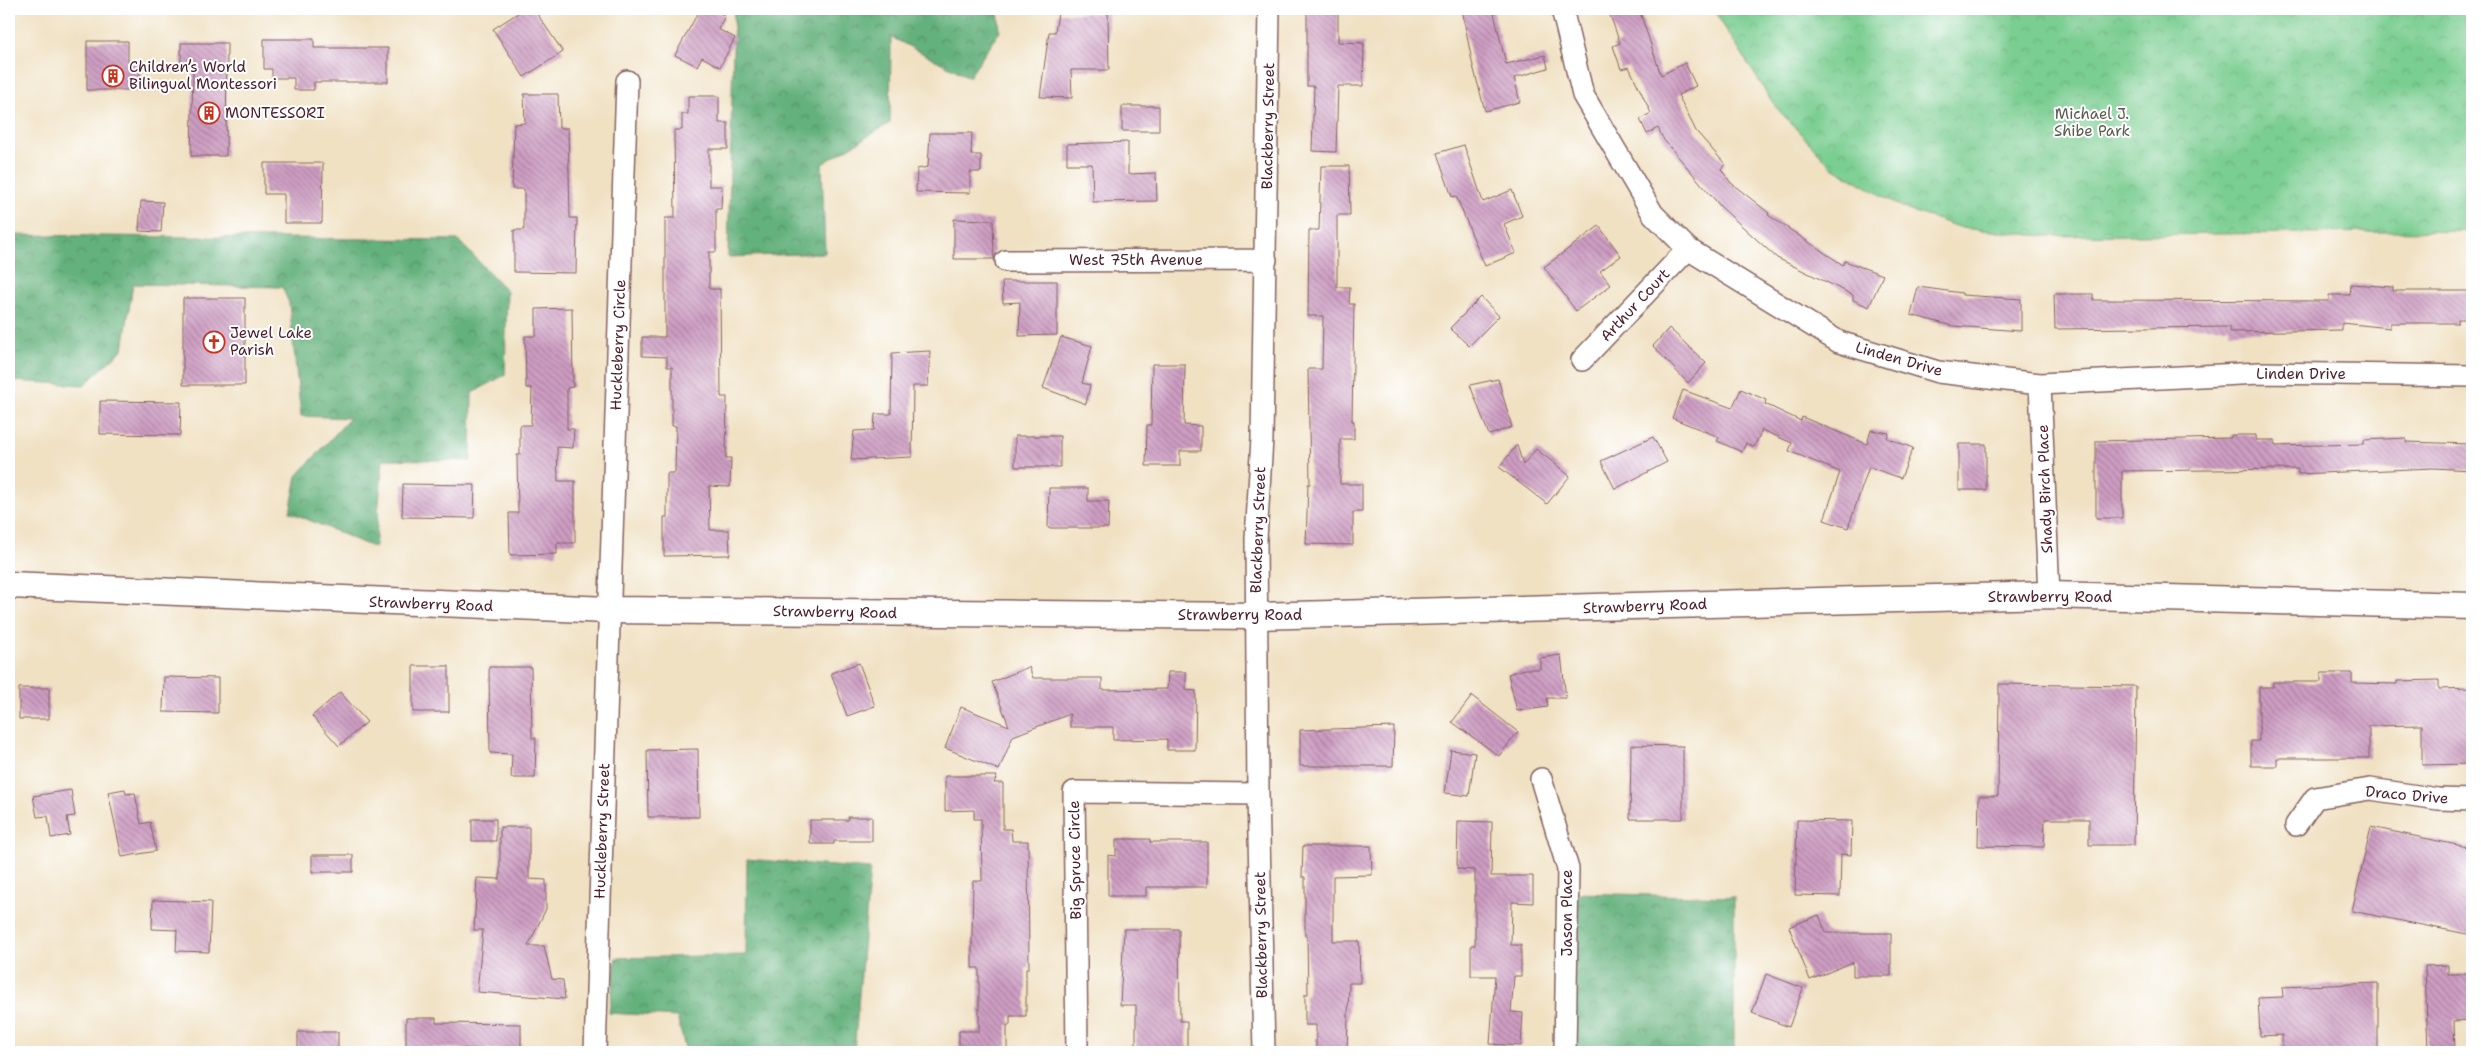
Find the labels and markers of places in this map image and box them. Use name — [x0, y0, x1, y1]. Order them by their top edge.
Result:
place label: Children’s World Bilingual Montessori — [129, 57, 277, 94]
building icon: Children’s World Bilingual Montessori — [101, 64, 125, 88]
building icon: MONTESSORI — [197, 101, 221, 125]
place label: MONTESSORI — [225, 103, 325, 123]
place label: Jewel Lake Parish — [230, 323, 312, 360]
church icon: Jewel Lake Parish — [202, 330, 226, 354]

